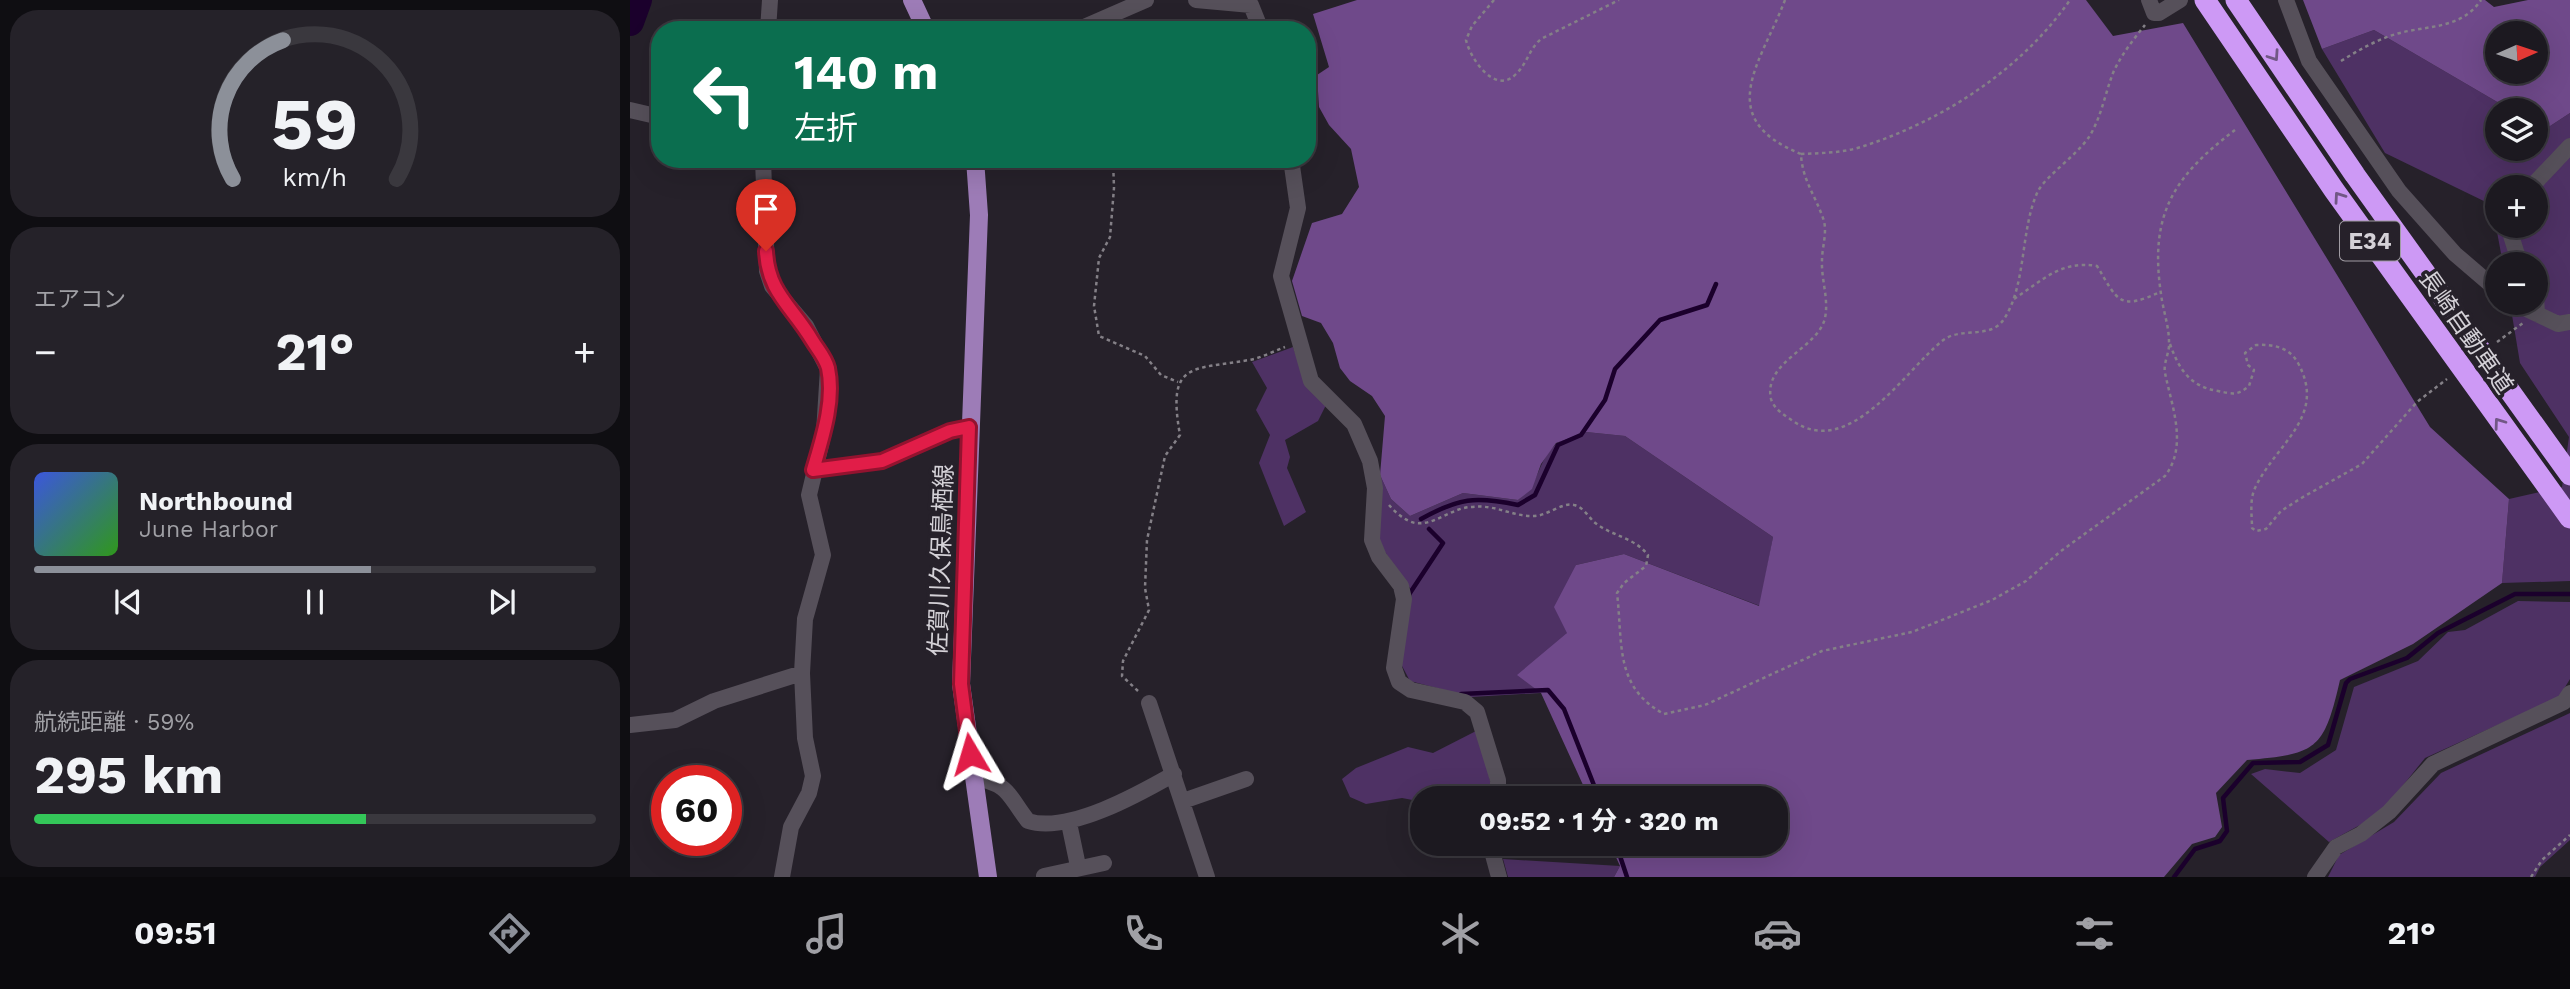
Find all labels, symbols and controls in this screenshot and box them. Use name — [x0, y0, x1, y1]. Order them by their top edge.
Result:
north arrow — [2485, 21, 2548, 84]
map controls — [2485, 21, 2548, 315]
text: 140 m — [794, 43, 938, 101]
one-way arrow — [2266, 48, 2278, 61]
icon: left — [679, 49, 770, 140]
text: 59 — [271, 82, 359, 168]
button: layers — [2485, 98, 2548, 161]
text: 左折 — [794, 109, 858, 147]
text: km/h — [283, 163, 347, 192]
button: + — [2485, 175, 2548, 238]
pin — [736, 179, 796, 251]
icon: arrive — [747, 190, 785, 228]
one-way arrow — [2335, 192, 2347, 205]
road number: E34 — [2340, 222, 2400, 260]
button: − — [2485, 252, 2548, 315]
street label: 長崎自動車道 — [2413, 265, 2519, 399]
text: エアコン — [34, 286, 126, 313]
text: 21° — [275, 322, 355, 383]
text: − — [34, 330, 57, 374]
text: + — [573, 330, 596, 374]
one-way arrow — [2495, 418, 2507, 431]
street label: 佐賀川久保鳥栖線 — [924, 464, 958, 656]
text: Northbound — [139, 486, 293, 516]
text: June Harbor — [139, 516, 278, 543]
icon: previous — [109, 583, 147, 621]
icon: pause — [296, 583, 334, 621]
icon: next — [483, 583, 521, 621]
text: 航続距離 · 59% — [34, 709, 194, 736]
position arrow — [933, 717, 1007, 791]
text: 295 km — [34, 745, 223, 806]
speed limit sign: 60 — [651, 765, 742, 856]
text: 09:52 · 1 分 · 320 m — [1479, 806, 1719, 836]
icon: directions — [485, 909, 534, 958]
icon: music — [802, 909, 851, 958]
icon: phone — [1119, 909, 1168, 958]
icon: climate — [1436, 909, 1485, 958]
icon: car — [1753, 909, 1802, 958]
icon: filters — [2070, 909, 2119, 958]
text: 09:51 — [134, 914, 216, 952]
text: 21° — [2387, 914, 2436, 952]

